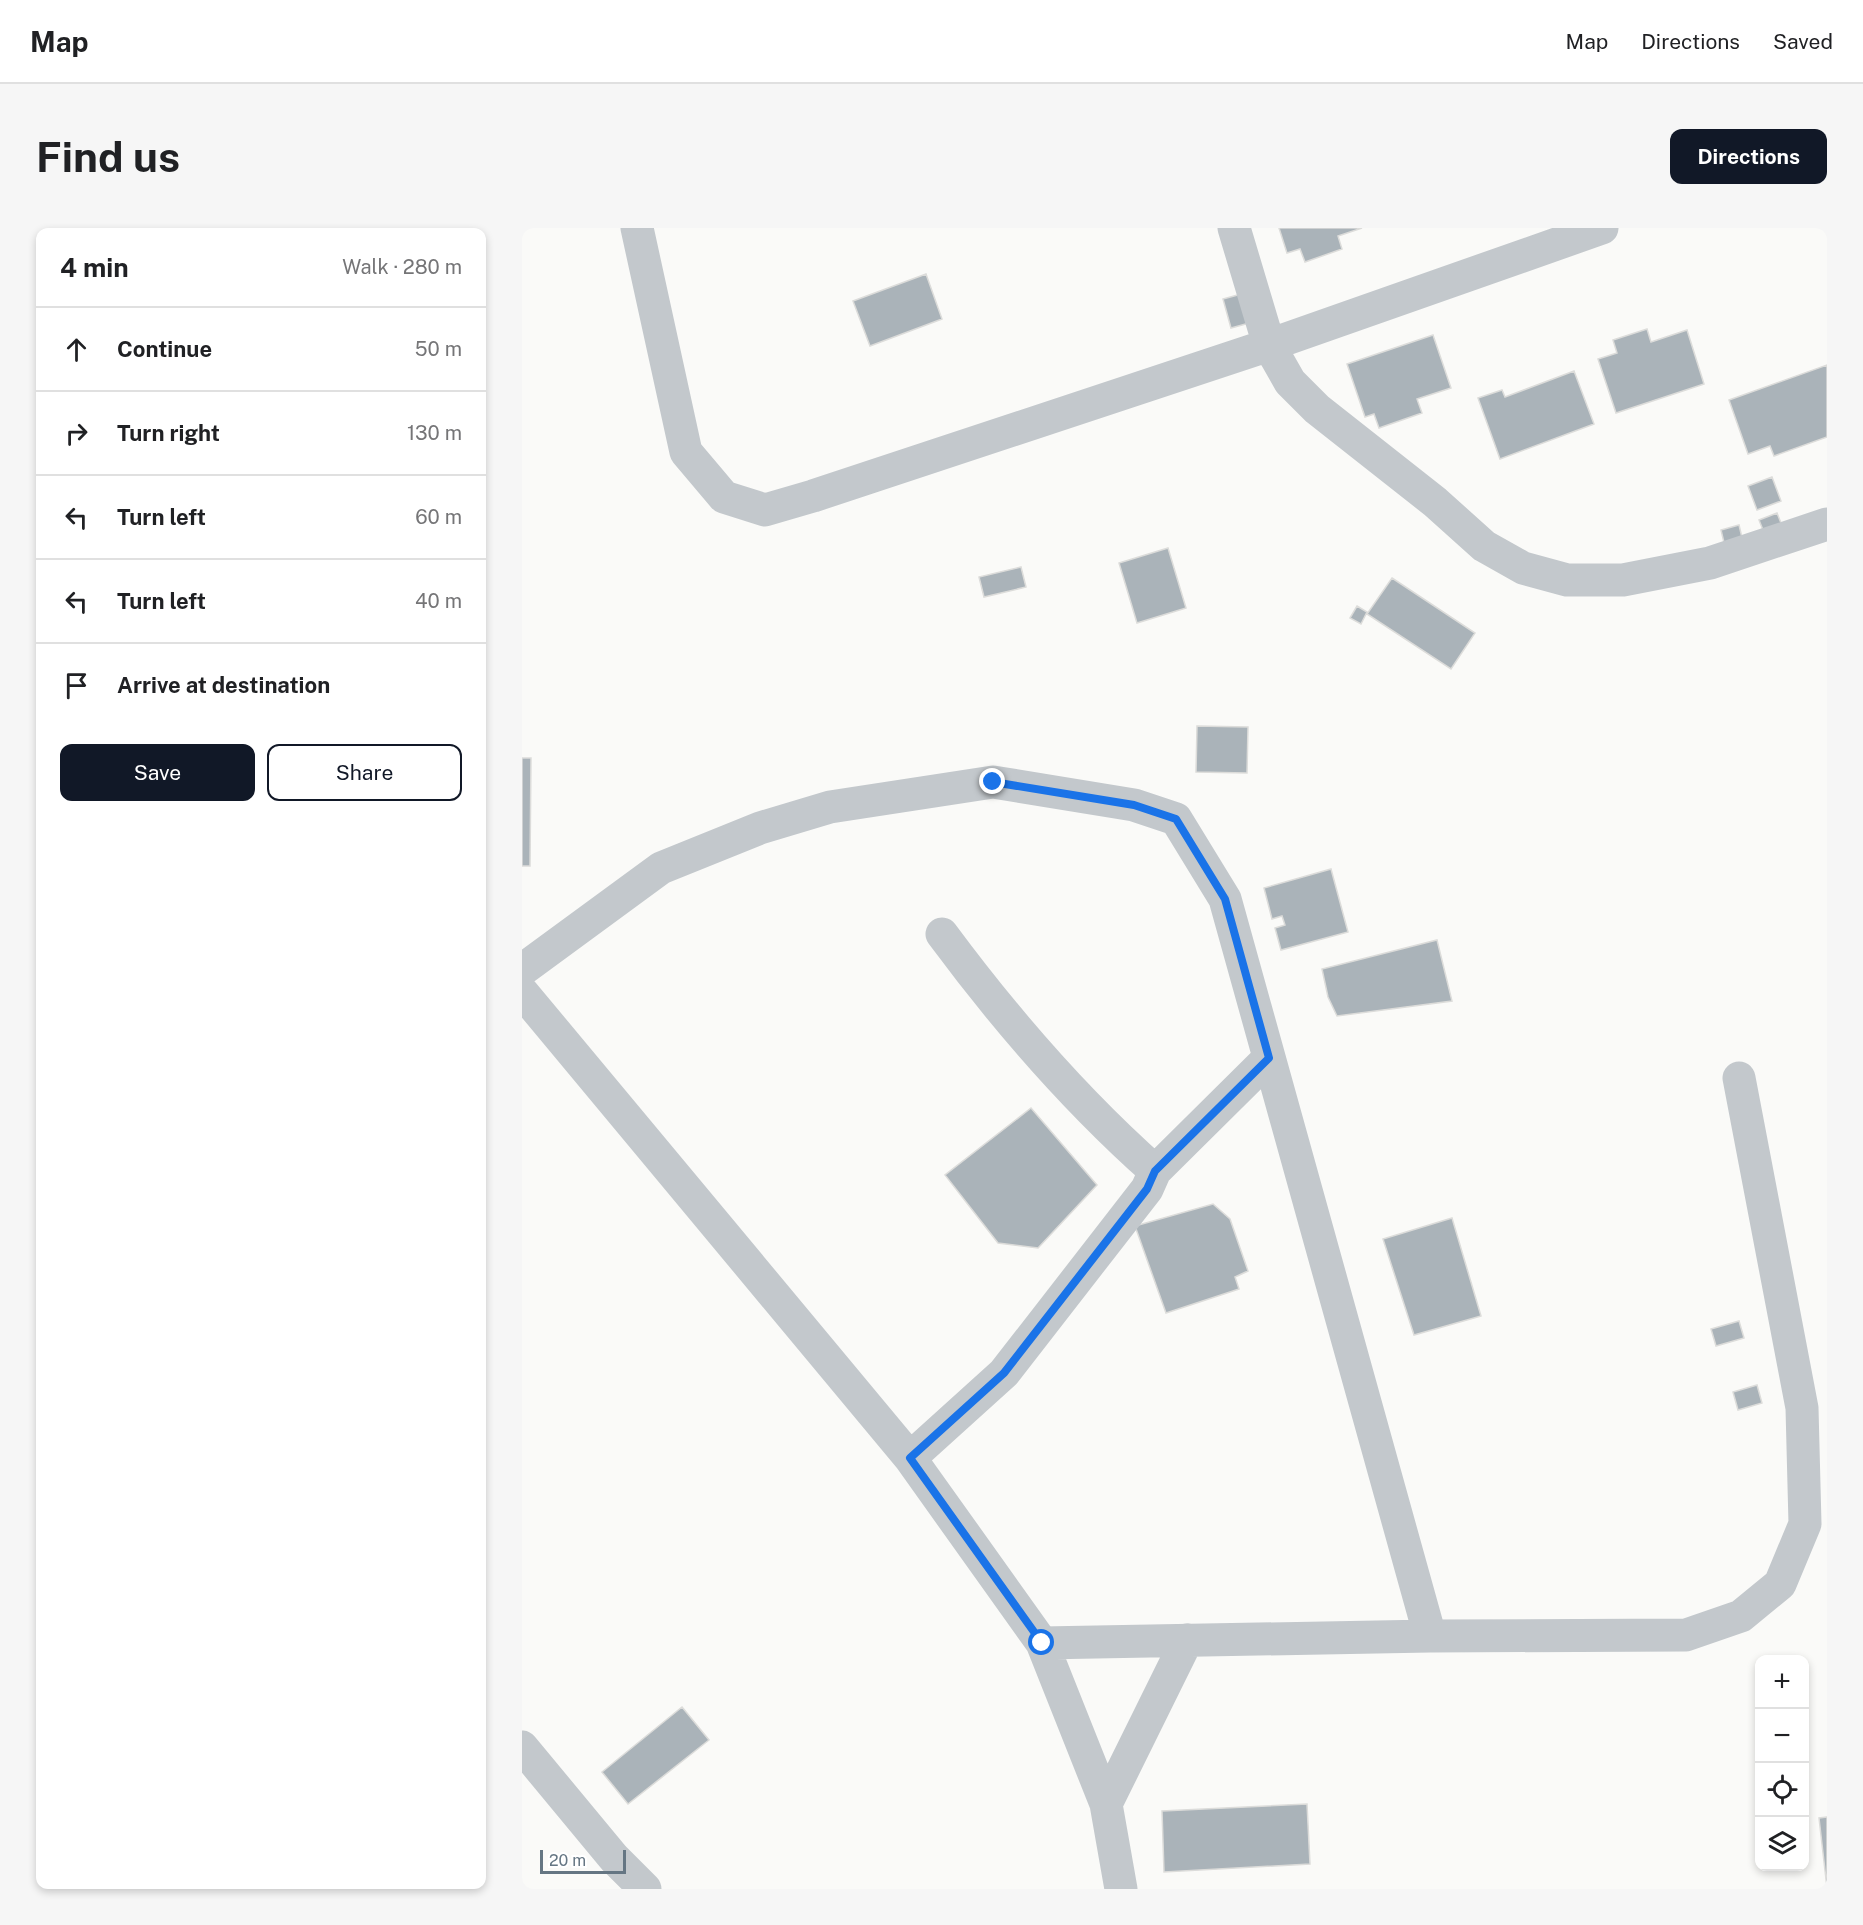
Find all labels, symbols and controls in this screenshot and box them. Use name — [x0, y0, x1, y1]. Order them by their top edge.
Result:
text: Map — [30, 25, 89, 58]
text: Map — [1566, 29, 1608, 54]
text: Directions — [1641, 29, 1740, 54]
text: Saved — [1773, 29, 1833, 54]
button: Directions — [1670, 129, 1827, 184]
text: Find us — [36, 132, 180, 181]
text: 4 min — [60, 252, 129, 283]
text: Walk · 280 m — [342, 255, 462, 279]
icon: ahead — [60, 333, 93, 366]
text: Continue — [117, 336, 212, 362]
text: 50 m — [415, 337, 462, 361]
icon: right — [60, 417, 93, 450]
text: Turn right — [117, 420, 220, 446]
text: 130 m — [407, 421, 462, 445]
icon: left — [60, 501, 93, 534]
text: Turn left — [117, 504, 206, 530]
text: 60 m — [415, 505, 462, 529]
icon: left — [60, 585, 93, 618]
text: Turn left — [117, 588, 206, 614]
text: 40 m — [415, 589, 462, 613]
icon: arrive — [60, 669, 93, 702]
text: Arrive at destination — [117, 672, 330, 698]
button: Save — [60, 744, 255, 801]
button: Share — [267, 744, 462, 801]
route end — [979, 768, 1005, 794]
route start — [1028, 1629, 1054, 1655]
map controls — [1755, 1655, 1809, 1871]
button: + — [1755, 1655, 1809, 1709]
button: − — [1755, 1709, 1809, 1763]
button: locate — [1755, 1763, 1809, 1817]
button: layers — [1755, 1817, 1809, 1871]
scale bar — [540, 1847, 626, 1874]
text: 20 m — [549, 1851, 586, 1870]

